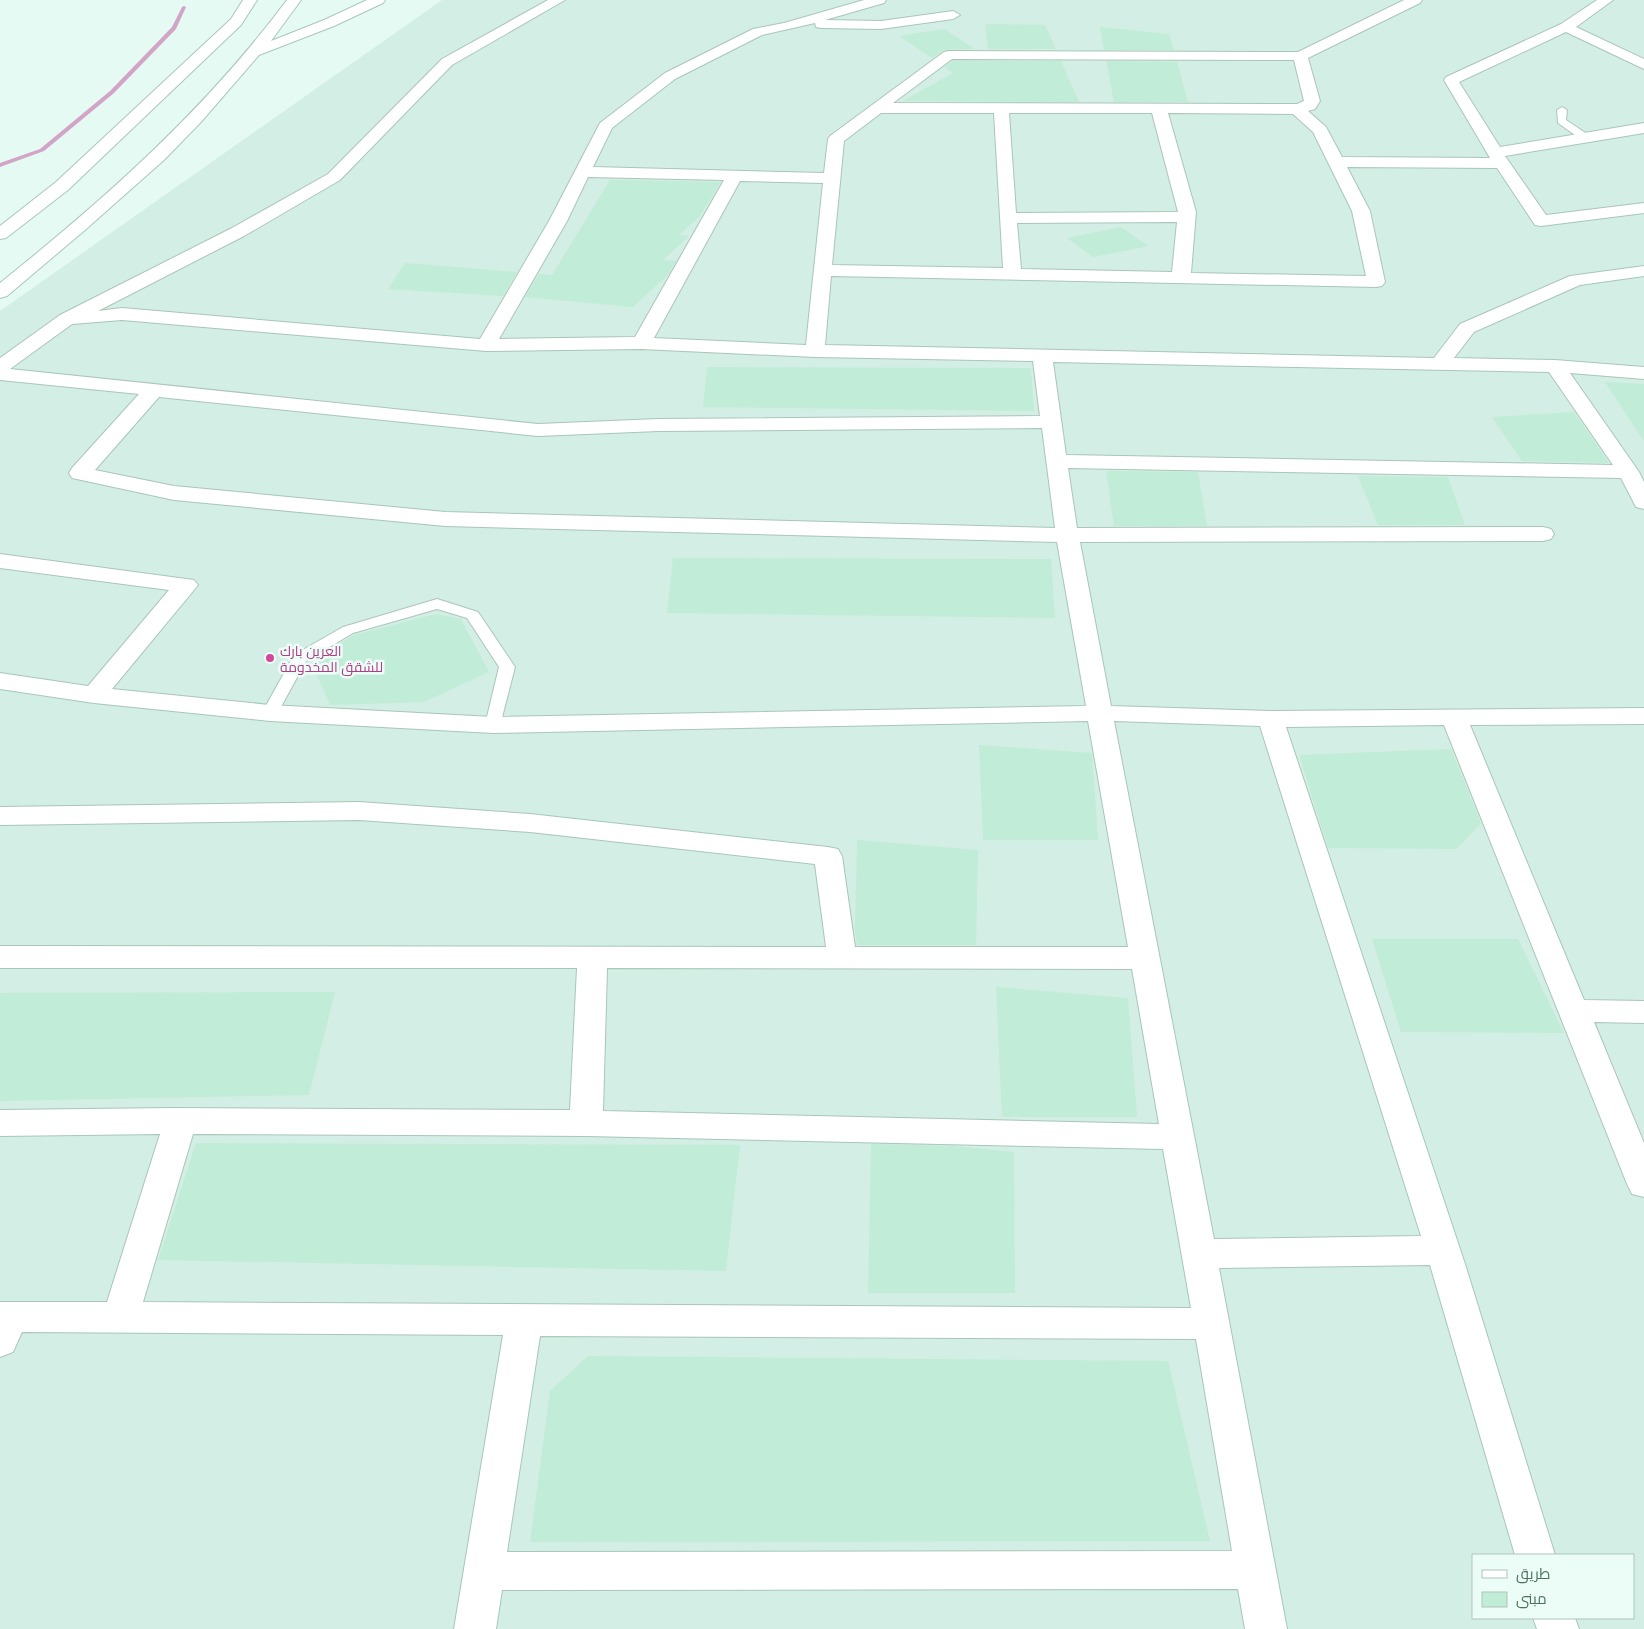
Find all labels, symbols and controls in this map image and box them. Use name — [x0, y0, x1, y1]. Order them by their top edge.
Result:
place label: العرين بارك للشقق المخدومة — [280, 641, 383, 676]
marker: العرين بارك للشقق المخدومة — [264, 652, 276, 664]
legend — [1472, 1554, 1634, 1619]
text: طريق — [1516, 1563, 1550, 1584]
text: مبنى — [1516, 1588, 1547, 1609]

